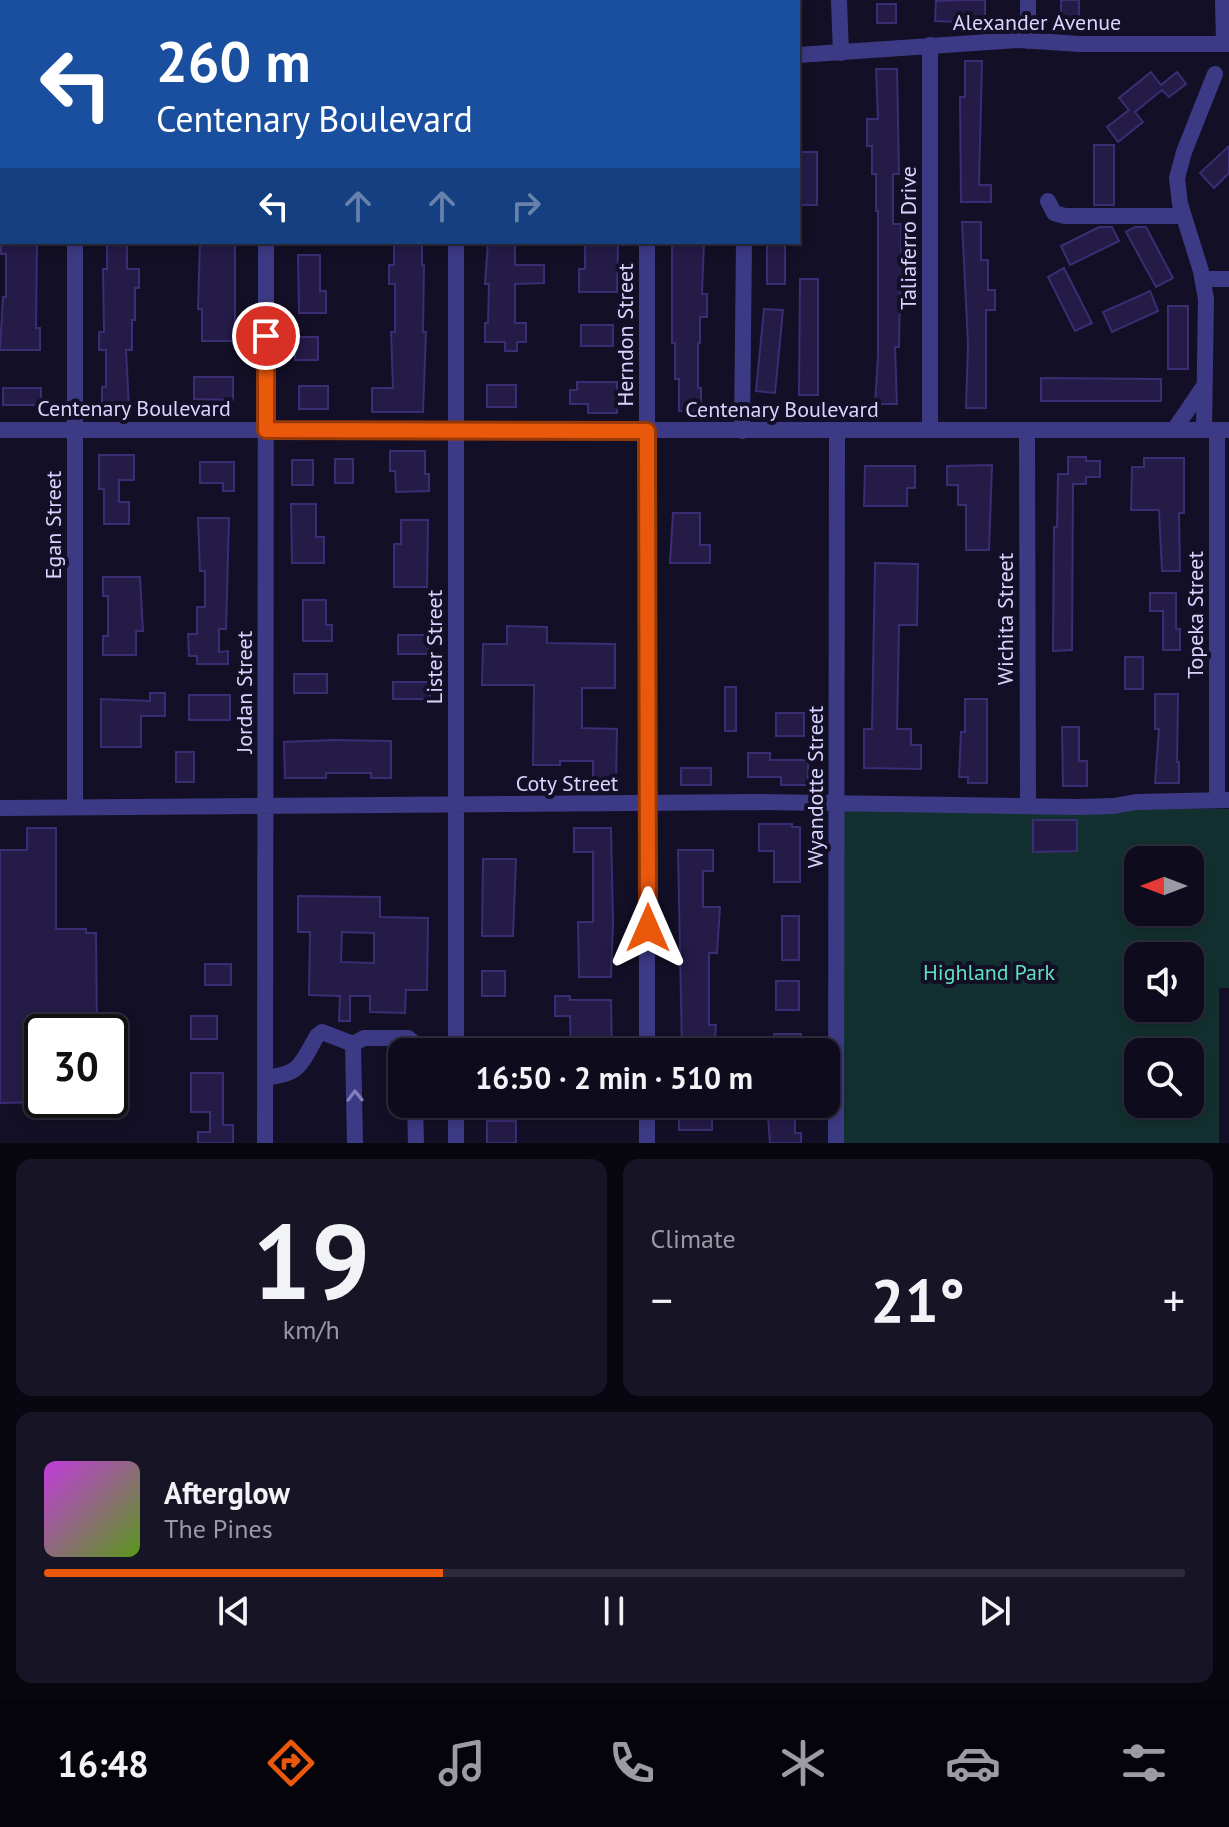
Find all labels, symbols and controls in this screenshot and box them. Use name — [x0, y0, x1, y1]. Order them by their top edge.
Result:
street label: Alexander Avenue — [953, 8, 1121, 36]
text: 260 m — [156, 25, 311, 97]
icon: left — [24, 32, 128, 136]
text: Centenary Boulevard — [156, 95, 473, 142]
street label: Taliaferro Drive — [894, 166, 922, 310]
icon: left — [252, 184, 296, 228]
icon: ahead — [336, 184, 380, 228]
icon: ahead — [420, 184, 464, 228]
icon: right — [504, 184, 548, 228]
street label: Herndon Street — [611, 263, 639, 407]
pin — [232, 302, 300, 370]
icon: arrive — [244, 314, 288, 358]
street label: Centenary Boulevard — [37, 394, 231, 422]
street label: Centenary Boulevard — [685, 395, 879, 423]
street label: Egan Street — [39, 470, 67, 579]
street label: Topeka Street — [1181, 551, 1209, 679]
street label: Wichita Street — [991, 552, 1019, 685]
street label: Lister Street — [420, 589, 448, 704]
street label: Jordan Street — [230, 630, 258, 754]
street label: Wyandotte Street — [801, 705, 829, 868]
street label: Coty Street — [516, 769, 619, 797]
north arrow — [1124, 846, 1204, 926]
map controls — [1124, 846, 1204, 1118]
position arrow — [606, 886, 690, 970]
button: sound — [1124, 942, 1204, 1022]
park label: Highland Park — [923, 958, 1055, 986]
speed limit sign: 30 — [24, 1014, 128, 1118]
button: search — [1124, 1038, 1204, 1118]
text: 16:50 · 2 min · 510 m — [475, 1058, 753, 1097]
one-way arrow — [346, 1089, 364, 1102]
text: 19 — [252, 1193, 370, 1328]
text: Climate — [651, 1222, 736, 1255]
text: 21° — [871, 1261, 965, 1339]
text: − — [651, 1271, 673, 1328]
text: + — [1163, 1271, 1185, 1328]
text: km/h — [283, 1313, 340, 1346]
text: Afterglow — [164, 1473, 290, 1512]
text: The Pines — [164, 1512, 273, 1545]
icon: previous — [212, 1589, 256, 1633]
icon: pause — [592, 1589, 636, 1633]
icon: next — [973, 1589, 1017, 1633]
icon: directions — [263, 1735, 319, 1791]
icon: music — [434, 1735, 490, 1791]
icon: phone — [604, 1735, 660, 1791]
icon: climate — [775, 1735, 831, 1791]
icon: car — [945, 1735, 1001, 1791]
icon: filters — [1116, 1735, 1172, 1791]
text: 16:48 — [57, 1740, 149, 1787]

